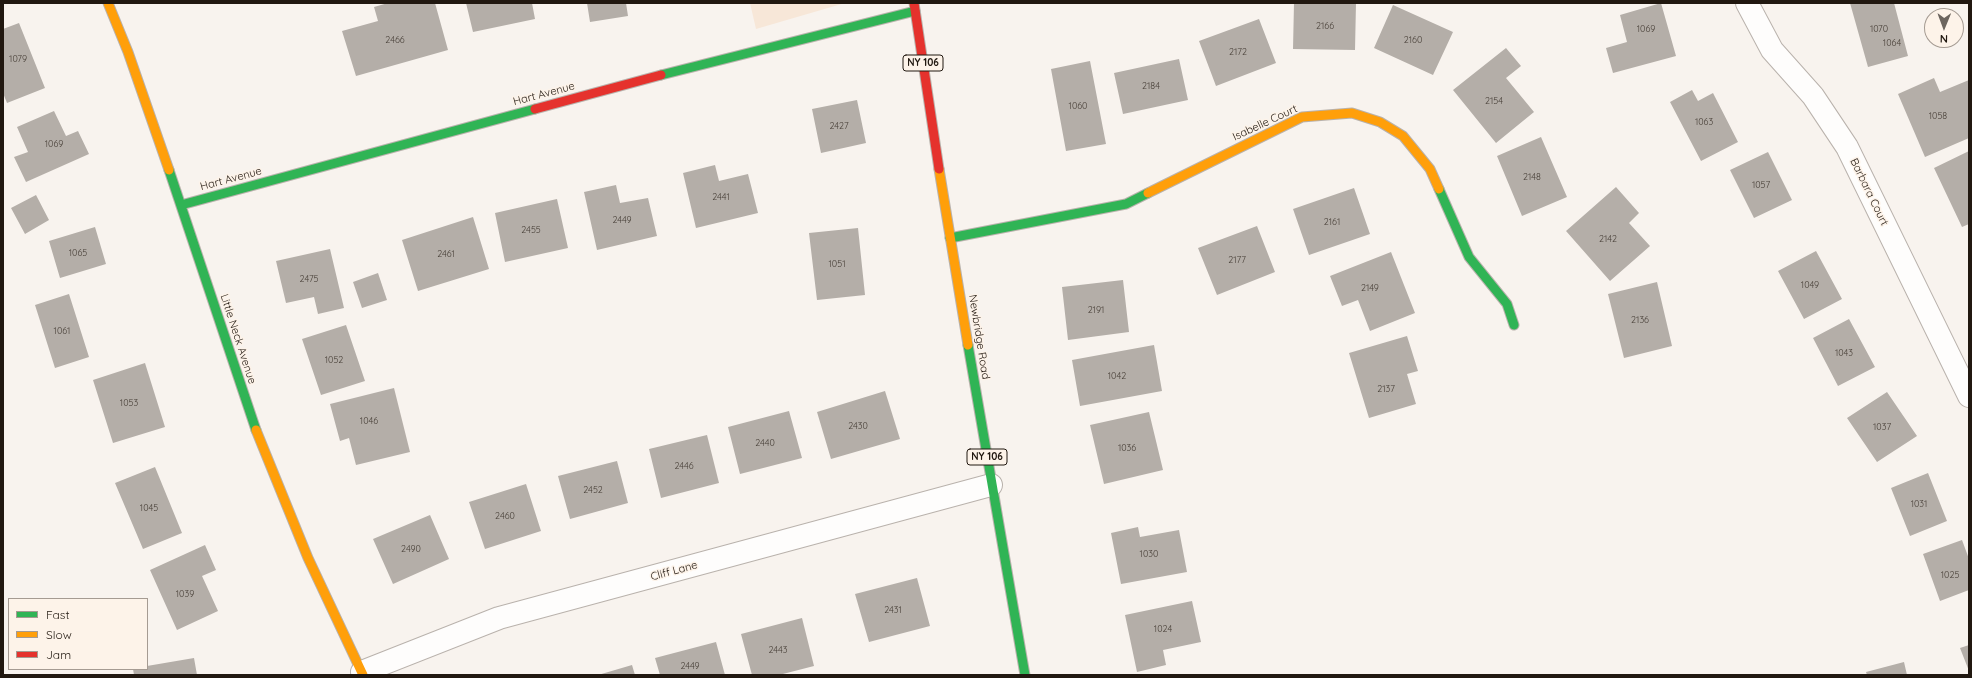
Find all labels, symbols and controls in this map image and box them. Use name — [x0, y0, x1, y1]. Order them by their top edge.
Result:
north arrow — [1924, 8, 1964, 48]
house number: 2166 — [1316, 21, 1334, 31]
house number: 1069 — [1637, 24, 1655, 34]
house number: 1070 — [1870, 24, 1888, 34]
text: N — [1940, 32, 1948, 46]
house number: 2466 — [385, 35, 405, 45]
house number: 2160 — [1404, 35, 1422, 45]
house number: 1064 — [1883, 38, 1901, 48]
house number: 2172 — [1229, 47, 1247, 57]
house number: 1079 — [9, 54, 27, 64]
road number: NY 106 — [903, 55, 943, 71]
street label: Hart Avenue — [512, 79, 576, 109]
house number: 2184 — [1142, 81, 1160, 91]
house number: 2154 — [1485, 96, 1503, 106]
house number: 1060 — [1069, 101, 1087, 111]
street label: Isabelle Court — [1231, 102, 1299, 144]
house number: 1058 — [1929, 111, 1947, 121]
house number: 1063 — [1695, 117, 1713, 127]
house number: 2427 — [829, 121, 849, 131]
house number: 1069 — [45, 139, 63, 149]
street label: Barbara Court — [1847, 156, 1891, 228]
street label: Hart Avenue — [199, 164, 263, 194]
house number: 2148 — [1523, 172, 1541, 182]
house number: 1057 — [1752, 180, 1770, 190]
house number: 2441 — [712, 192, 730, 202]
house number: 2449 — [612, 215, 632, 225]
house number: 2161 — [1324, 217, 1340, 227]
house number: 2455 — [521, 225, 541, 235]
house number: 2142 — [1599, 234, 1617, 244]
house number: 1065 — [69, 248, 87, 258]
house number: 2461 — [437, 249, 455, 259]
house number: 2177 — [1228, 255, 1246, 265]
house number: 1051 — [829, 259, 845, 269]
house number: 2475 — [300, 274, 318, 284]
house number: 1049 — [1801, 280, 1819, 290]
house number: 2149 — [1361, 283, 1379, 293]
street label: Little Neck Avenue — [217, 292, 259, 386]
street label: Newbridge Road — [966, 294, 992, 380]
house number: 2191 — [1088, 305, 1104, 315]
house number: 2136 — [1631, 315, 1649, 325]
house number: 1061 — [54, 326, 70, 336]
house number: 1043 — [1835, 348, 1853, 358]
house number: 1052 — [325, 355, 343, 365]
house number: 1042 — [1108, 371, 1126, 381]
house number: 2137 — [1377, 384, 1395, 394]
house number: 1053 — [120, 398, 138, 408]
house number: 1046 — [360, 416, 378, 426]
house number: 2430 — [848, 421, 868, 431]
house number: 1037 — [1873, 422, 1891, 432]
house number: 2440 — [755, 438, 775, 448]
house number: 1036 — [1118, 443, 1136, 453]
road number: NY 106 — [967, 449, 1007, 465]
house number: 2446 — [674, 461, 694, 471]
house number: 2452 — [583, 485, 603, 495]
house number: 1031 — [1911, 499, 1927, 509]
house number: 1045 — [140, 503, 158, 513]
house number: 2460 — [495, 511, 515, 521]
house number: 2490 — [401, 544, 421, 554]
house number: 1030 — [1140, 549, 1158, 559]
street label: Cliff Lane — [649, 558, 699, 584]
house number: 1025 — [1941, 570, 1959, 580]
house number: 1039 — [176, 589, 194, 599]
legend — [8, 598, 148, 670]
house number: 2431 — [884, 605, 902, 615]
text: Fast — [46, 607, 70, 622]
house number: 1024 — [1154, 624, 1172, 634]
text: Slow — [46, 627, 72, 642]
house number: 2443 — [768, 645, 788, 655]
text: Jam — [46, 647, 71, 662]
house number: 2449 — [680, 661, 700, 671]

